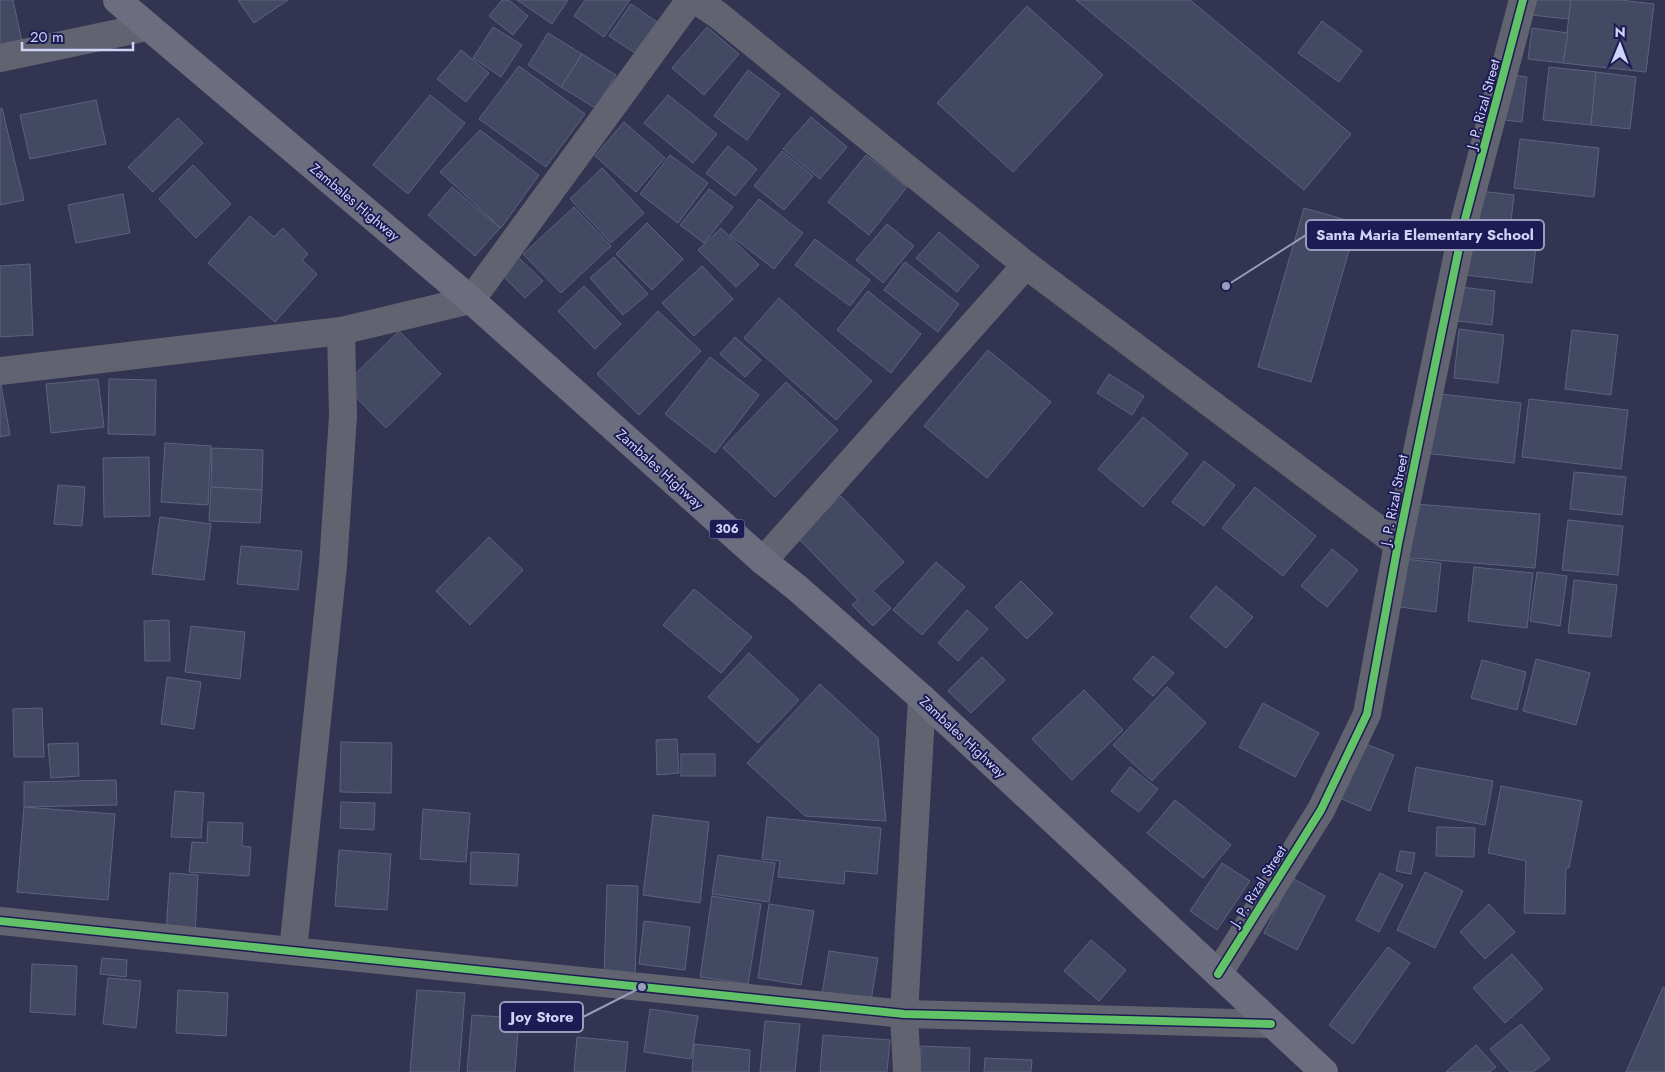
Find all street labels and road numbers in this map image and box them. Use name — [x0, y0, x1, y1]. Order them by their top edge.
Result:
street label: J. P. Rizal Street — [1461, 56, 1505, 153]
street label: Zambales Highway — [306, 158, 405, 246]
street label: Zambales Highway — [612, 424, 709, 514]
street label: J. P. Rizal Street — [1375, 452, 1413, 549]
road number: 306 — [710, 520, 744, 538]
street label: Zambales Highway — [915, 692, 1011, 783]
street label: J. P. Rizal Street — [1224, 841, 1291, 932]

